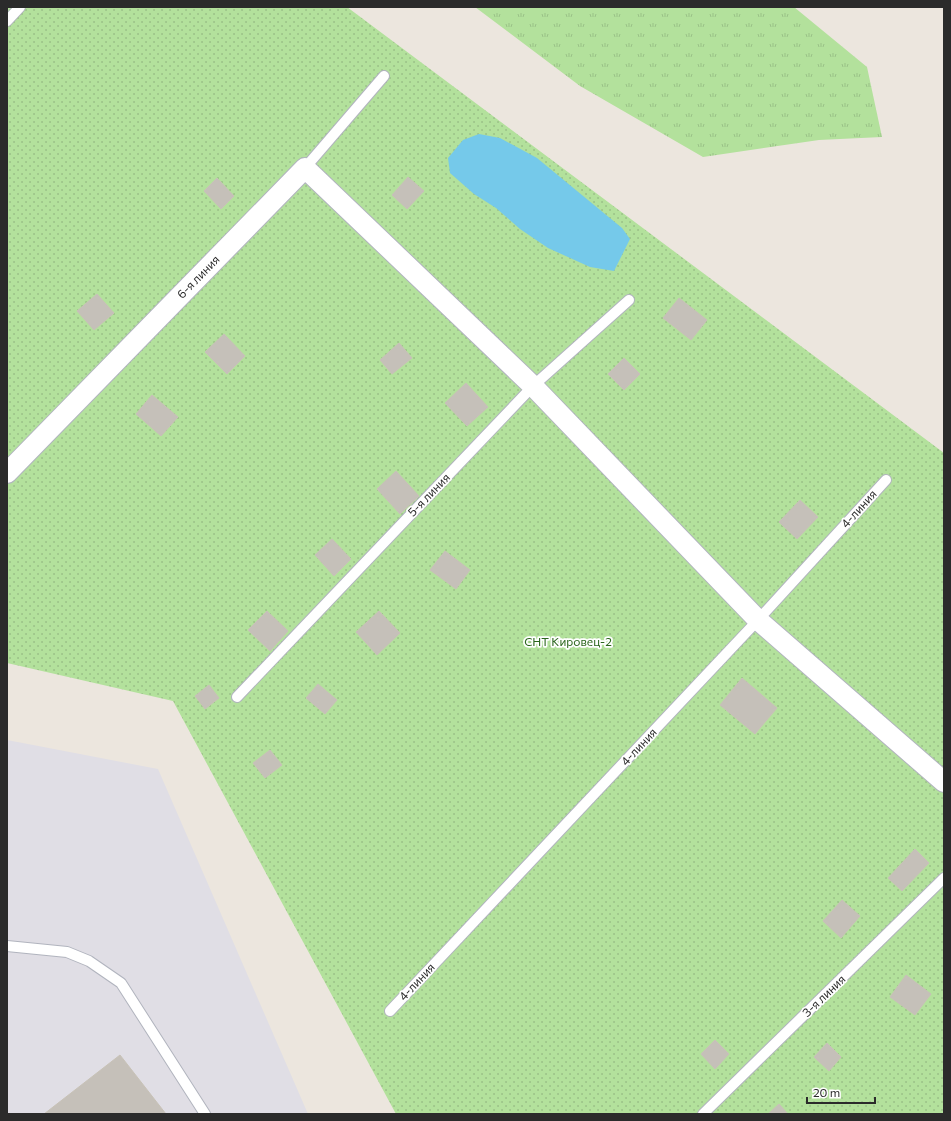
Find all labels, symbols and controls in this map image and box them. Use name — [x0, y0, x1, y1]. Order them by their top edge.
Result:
street label: 6-я линия — [174, 252, 222, 301]
street label: 5-я линия — [404, 470, 452, 519]
street label: 4-линия — [838, 487, 879, 530]
park label: СНТ Кировец-2 — [524, 634, 612, 648]
street label: 4-линия — [617, 725, 659, 768]
street label: 4-линия — [395, 960, 437, 1003]
street label: 3-я линия — [799, 971, 848, 1019]
scale bar — [807, 1079, 875, 1105]
text: 20 m — [813, 1085, 840, 1099]

